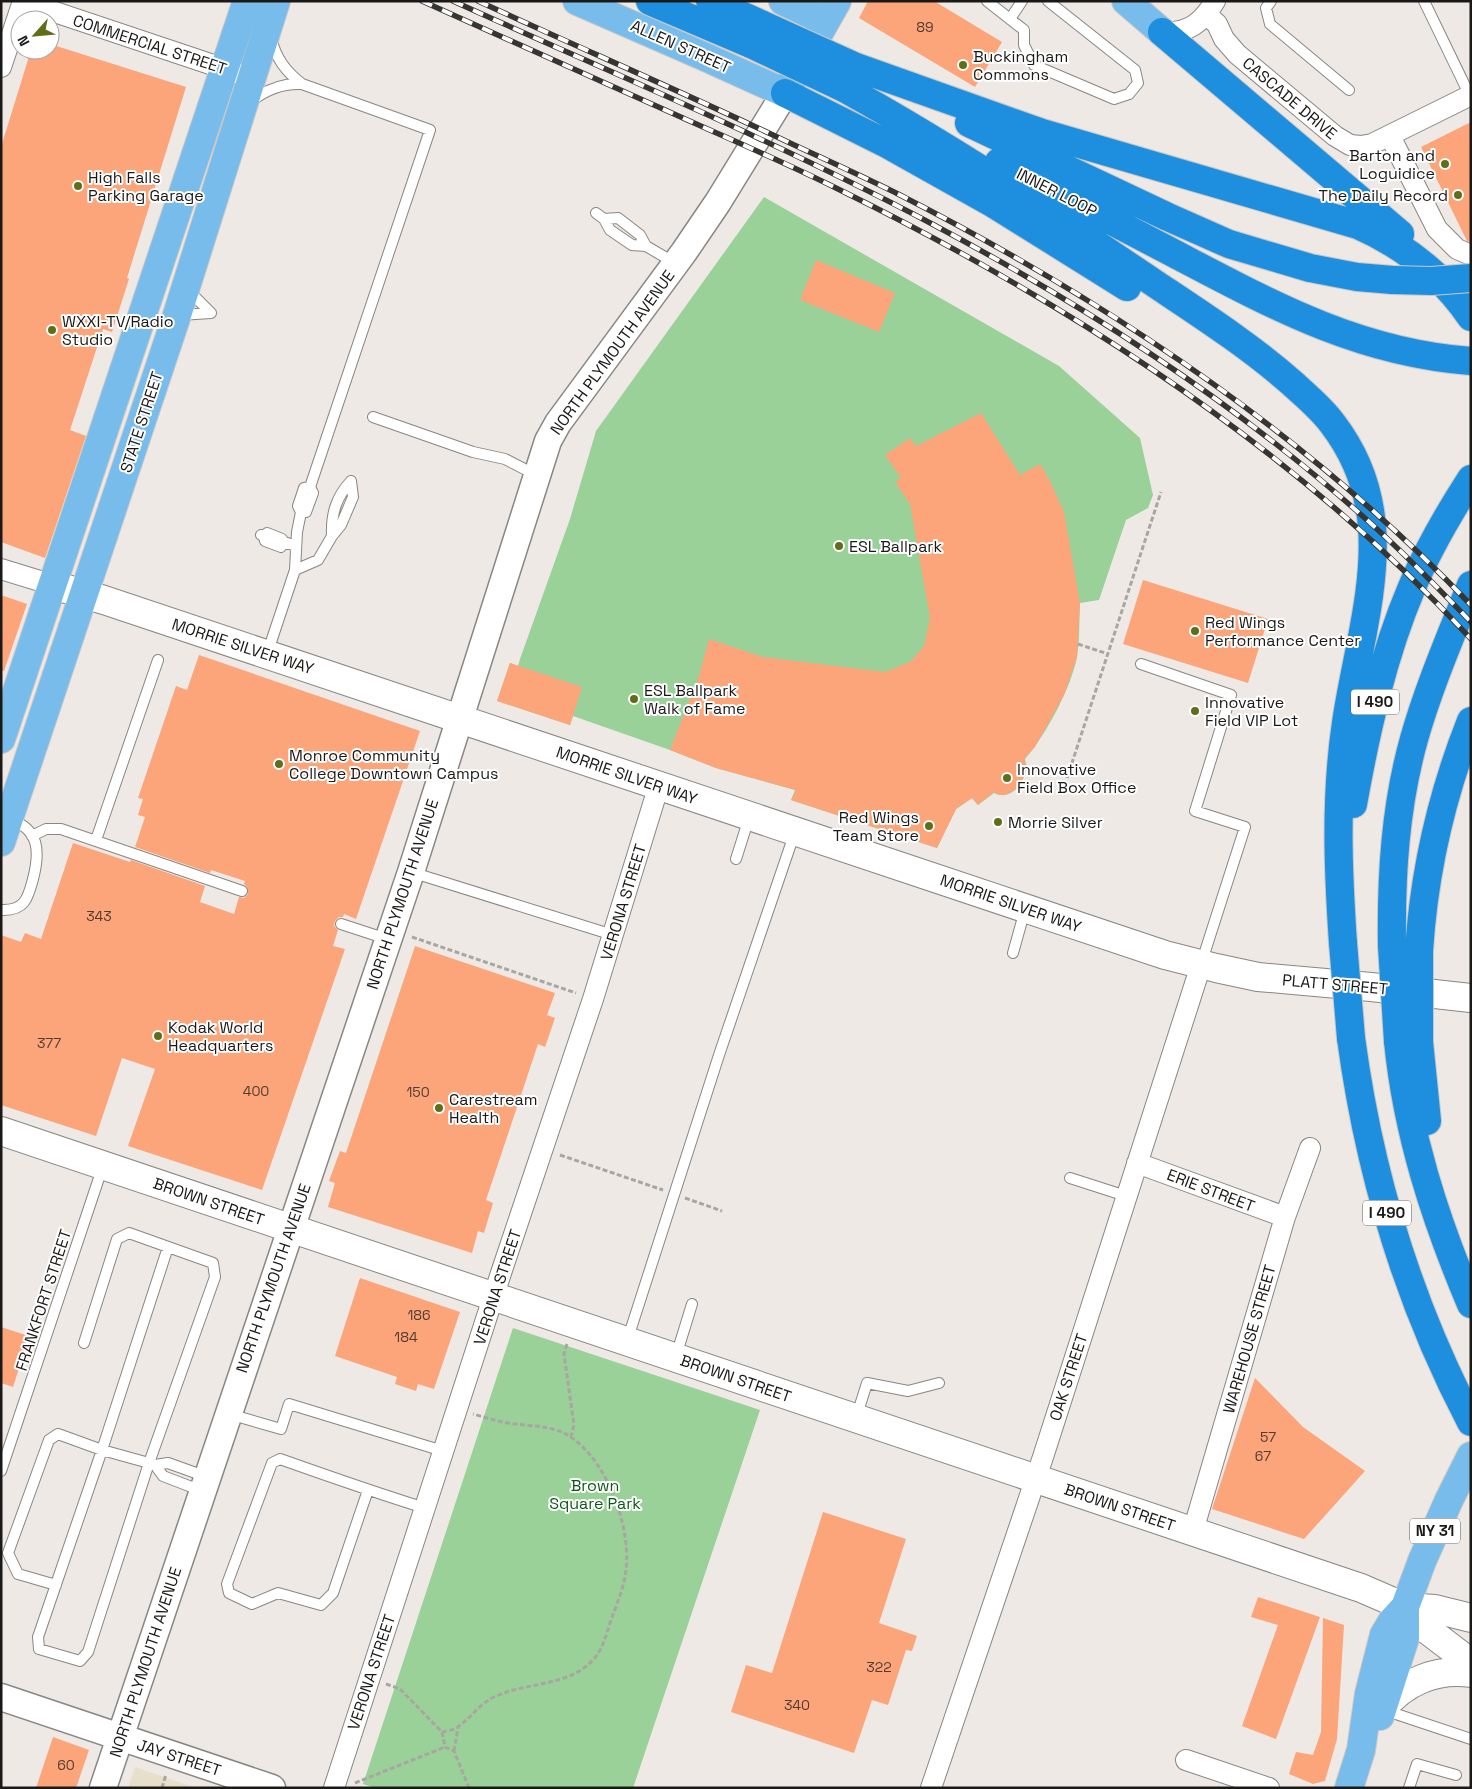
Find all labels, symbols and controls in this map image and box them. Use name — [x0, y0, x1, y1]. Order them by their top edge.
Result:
north arrow — [10, 10, 60, 60]
street label: COMMERCIAL STREET — [70, 10, 230, 79]
street label: ALLEN STREET — [627, 15, 734, 78]
house number: 89 — [916, 18, 934, 36]
text: N — [13, 33, 34, 49]
place label: Buckingham Commons — [973, 46, 1068, 85]
street label: CASCADE DRIVE — [1238, 53, 1341, 144]
marker: Buckingham Commons — [957, 59, 969, 71]
place label: Barton and Loguidice — [1349, 145, 1435, 184]
marker: Barton and Loguidice — [1439, 158, 1451, 170]
street label: INNER LOOP — [1013, 163, 1101, 222]
place label: High Falls Parking Garage — [88, 167, 204, 206]
marker: High Falls Parking Garage — [72, 180, 84, 192]
place label: The Daily Record — [1319, 185, 1448, 206]
marker: The Daily Record — [1452, 189, 1464, 201]
street label: NORTH PLYMOUTH AVENUE — [545, 266, 679, 439]
place label: WXXI-TV/Radio Studio — [62, 311, 174, 350]
marker: WXXI-TV/Radio Studio — [46, 324, 58, 336]
street label: STATE STREET — [115, 369, 168, 475]
place label: ESL Ballpark — [849, 536, 942, 557]
marker: ESL Ballpark — [833, 540, 845, 552]
place label: Red Wings Performance Center — [1205, 612, 1360, 651]
street label: MORRIE SILVER WAY — [169, 614, 317, 679]
marker: Red Wings Performance Center — [1189, 625, 1201, 637]
place label: ESL Ballpark Walk of Fame — [644, 680, 745, 719]
road number: I 490 — [1351, 690, 1399, 714]
place label: Innovative Field VIP Lot — [1205, 692, 1298, 731]
marker: ESL Ballpark Walk of Fame — [628, 693, 640, 705]
marker: Innovative Field VIP Lot — [1189, 705, 1201, 717]
street label: MORRIE SILVER WAY — [553, 741, 701, 810]
place label: Monroe Community College Downtown Campus — [289, 745, 498, 784]
marker: Monroe Community College Downtown Campus — [273, 758, 285, 770]
place label: Innovative Field Box Office — [1017, 759, 1136, 798]
marker: Innovative Field Box Office — [1001, 772, 1013, 784]
street label: NORTH PLYMOUTH AVENUE — [362, 796, 443, 992]
place label: Red Wings Team Store — [833, 807, 919, 846]
place label: Morrie Silver — [1008, 812, 1103, 833]
marker: Morrie Silver — [992, 816, 1004, 828]
marker: Red Wings Team Store — [923, 820, 935, 832]
street label: VERONA STREET — [596, 841, 651, 963]
street label: MORRIE SILVER WAY — [937, 869, 1085, 938]
house number: 343 — [86, 907, 112, 925]
street label: PLATT STREET — [1281, 969, 1389, 1000]
place label: Kodak World Headquarters — [168, 1017, 273, 1056]
marker: Kodak World Headquarters — [152, 1030, 164, 1042]
house number: 377 — [37, 1034, 61, 1052]
house number: 400 — [243, 1082, 269, 1100]
house number: 150 — [406, 1083, 430, 1101]
place label: Carestream Health — [449, 1089, 537, 1128]
marker: Carestream Health — [433, 1102, 445, 1114]
street label: ERIE STREET — [1164, 1164, 1258, 1217]
street label: BROWN STREET — [150, 1173, 267, 1230]
street label: NORTH PLYMOUTH AVENUE — [231, 1181, 316, 1376]
road number: I 490 — [1363, 1200, 1411, 1226]
street label: FRANKFORT STREET — [11, 1227, 76, 1374]
street label: VERONA STREET — [469, 1227, 526, 1348]
street label: WAREHOUSE STREET — [1218, 1262, 1281, 1416]
house number: 186 — [407, 1306, 431, 1324]
house number: 184 — [394, 1328, 418, 1346]
street label: OAK STREET — [1044, 1331, 1092, 1424]
street label: BROWN STREET — [677, 1350, 794, 1407]
house number: 57 — [1260, 1428, 1276, 1446]
house number: 67 — [1255, 1447, 1271, 1465]
park label: Brown Square Park — [549, 1475, 641, 1514]
street label: BROWN STREET — [1061, 1479, 1178, 1536]
road number: NY 31 — [1410, 1518, 1460, 1544]
street label: NORTH PLYMOUTH AVENUE — [105, 1564, 186, 1760]
street label: VERONA STREET — [343, 1612, 400, 1733]
house number: 322 — [866, 1658, 892, 1676]
house number: 340 — [784, 1696, 810, 1714]
street label: JAY STREET — [134, 1734, 224, 1781]
house number: 60 — [57, 1756, 75, 1774]

